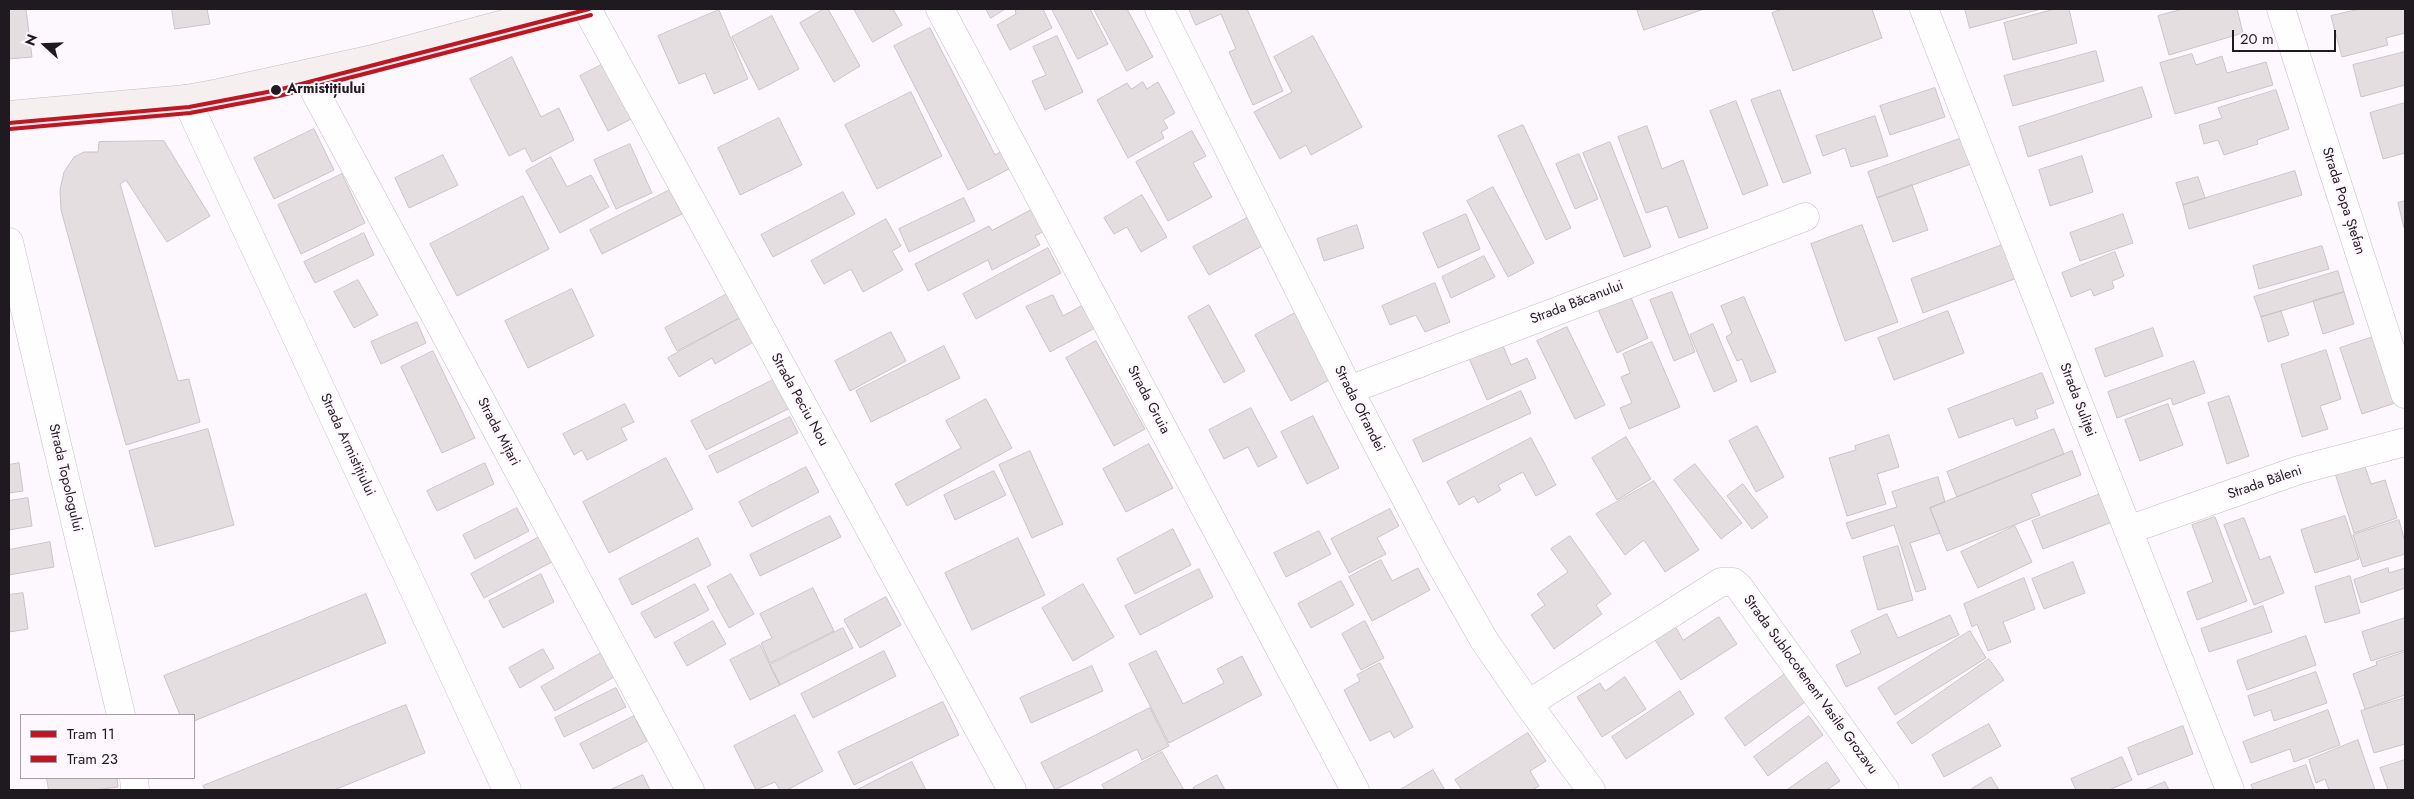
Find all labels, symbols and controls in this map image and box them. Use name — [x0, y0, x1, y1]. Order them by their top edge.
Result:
north arrow — [20, 20, 70, 70]
scale bar — [2234, 20, 2338, 52]
text: 20 m — [2240, 28, 2274, 50]
text: N — [20, 31, 42, 49]
place label: Armistițiului — [287, 82, 365, 98]
marker: Armistițiului — [269, 83, 283, 97]
street label: Strada Popa Ștefan — [2318, 145, 2368, 257]
street label: Strada Băcanului — [1528, 278, 1626, 328]
street label: Strada Peciu Nou — [767, 351, 831, 449]
street label: Strada Suliței — [2055, 361, 2099, 439]
street label: Strada Gruia — [1123, 363, 1173, 437]
street label: Strada Ofrandei — [1330, 363, 1388, 455]
street label: Strada Armistițiului — [316, 391, 378, 499]
street label: Strada Mițari — [473, 395, 523, 469]
street label: Strada Topologului — [44, 422, 86, 534]
street label: Strada Băleni — [2226, 462, 2304, 504]
street label: Strada Sublocotenent Vasile Grozavu — [1739, 592, 1881, 778]
legend — [20, 714, 195, 779]
text: Tram 11 — [67, 723, 115, 745]
text: Tram 23 — [67, 748, 118, 770]

